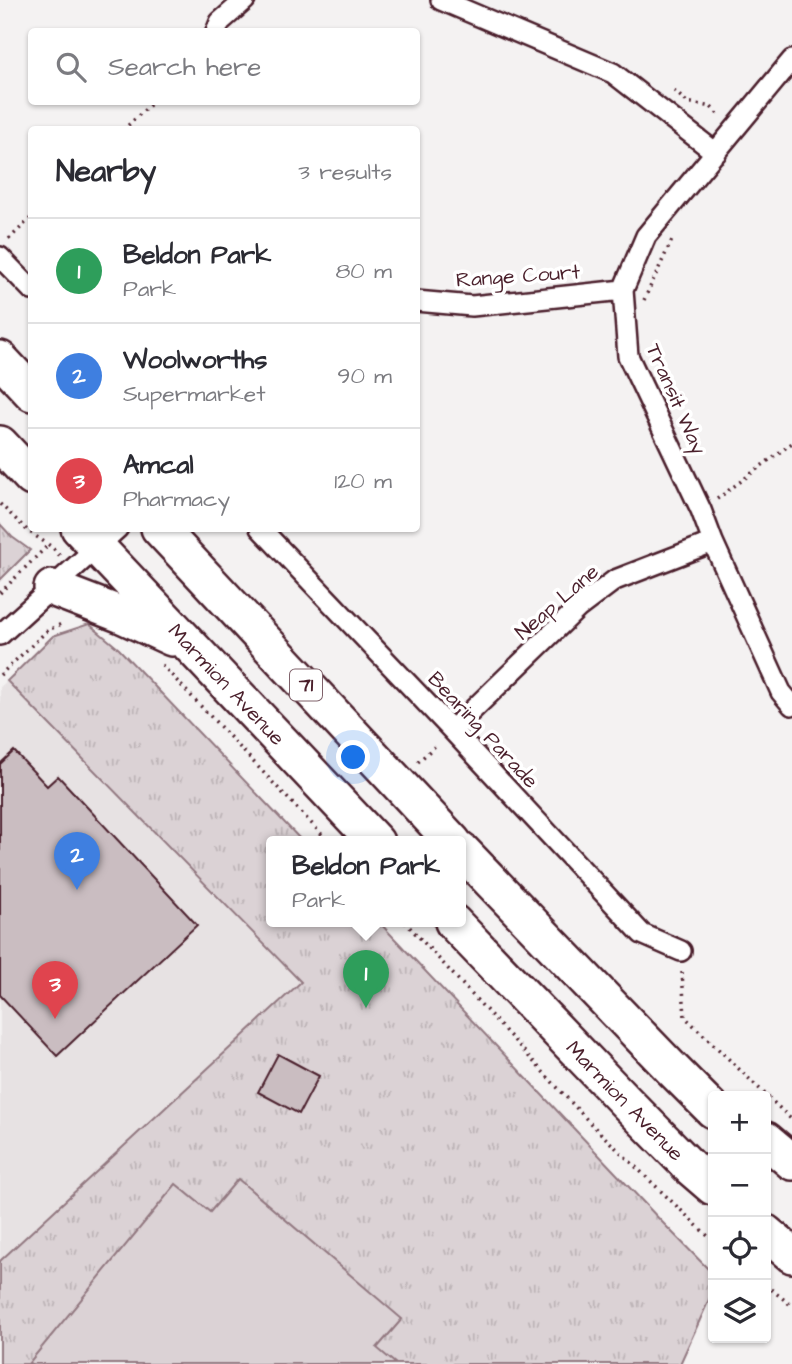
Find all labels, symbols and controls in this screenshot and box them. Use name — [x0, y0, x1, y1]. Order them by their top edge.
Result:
search box — [28, 28, 420, 105]
icon: search — [52, 48, 90, 86]
text: Search here — [108, 49, 261, 85]
text: Nearby — [56, 151, 156, 193]
text: 3 results — [298, 156, 392, 188]
text: Beldon Park — [123, 237, 271, 273]
text: 1 — [78, 255, 80, 287]
text: 80 m — [335, 255, 392, 287]
street label: Range Court — [455, 257, 582, 297]
text: Park — [123, 273, 176, 305]
street label: Transit Way — [637, 339, 714, 460]
text: Woolworths — [123, 342, 267, 378]
text: 2 — [72, 360, 86, 392]
text: 90 m — [337, 360, 392, 392]
text: Supermarket — [123, 378, 266, 410]
text: Amcal — [123, 447, 194, 483]
text: 3 — [73, 465, 85, 497]
text: 120 m — [334, 465, 392, 497]
text: Pharmacy — [123, 483, 230, 515]
street label: Neap Lane — [509, 557, 606, 647]
street label: Marmion Avenue — [162, 617, 292, 752]
street label: Bearing Parade — [420, 665, 545, 796]
road number: 71 — [290, 670, 322, 700]
your location — [336, 740, 370, 774]
pin: 2 — [54, 832, 100, 890]
popup — [266, 836, 466, 927]
text: Beldon Park — [292, 848, 440, 884]
text: Park — [292, 884, 345, 916]
pin: 1 — [343, 950, 389, 1008]
pin: 3 — [32, 961, 78, 1019]
street label: Marmion Avenue — [560, 1034, 691, 1167]
map controls — [708, 1091, 771, 1343]
button: + — [708, 1091, 771, 1154]
button: − — [708, 1154, 771, 1217]
button: locate — [708, 1217, 771, 1280]
button: layers — [708, 1280, 771, 1343]

